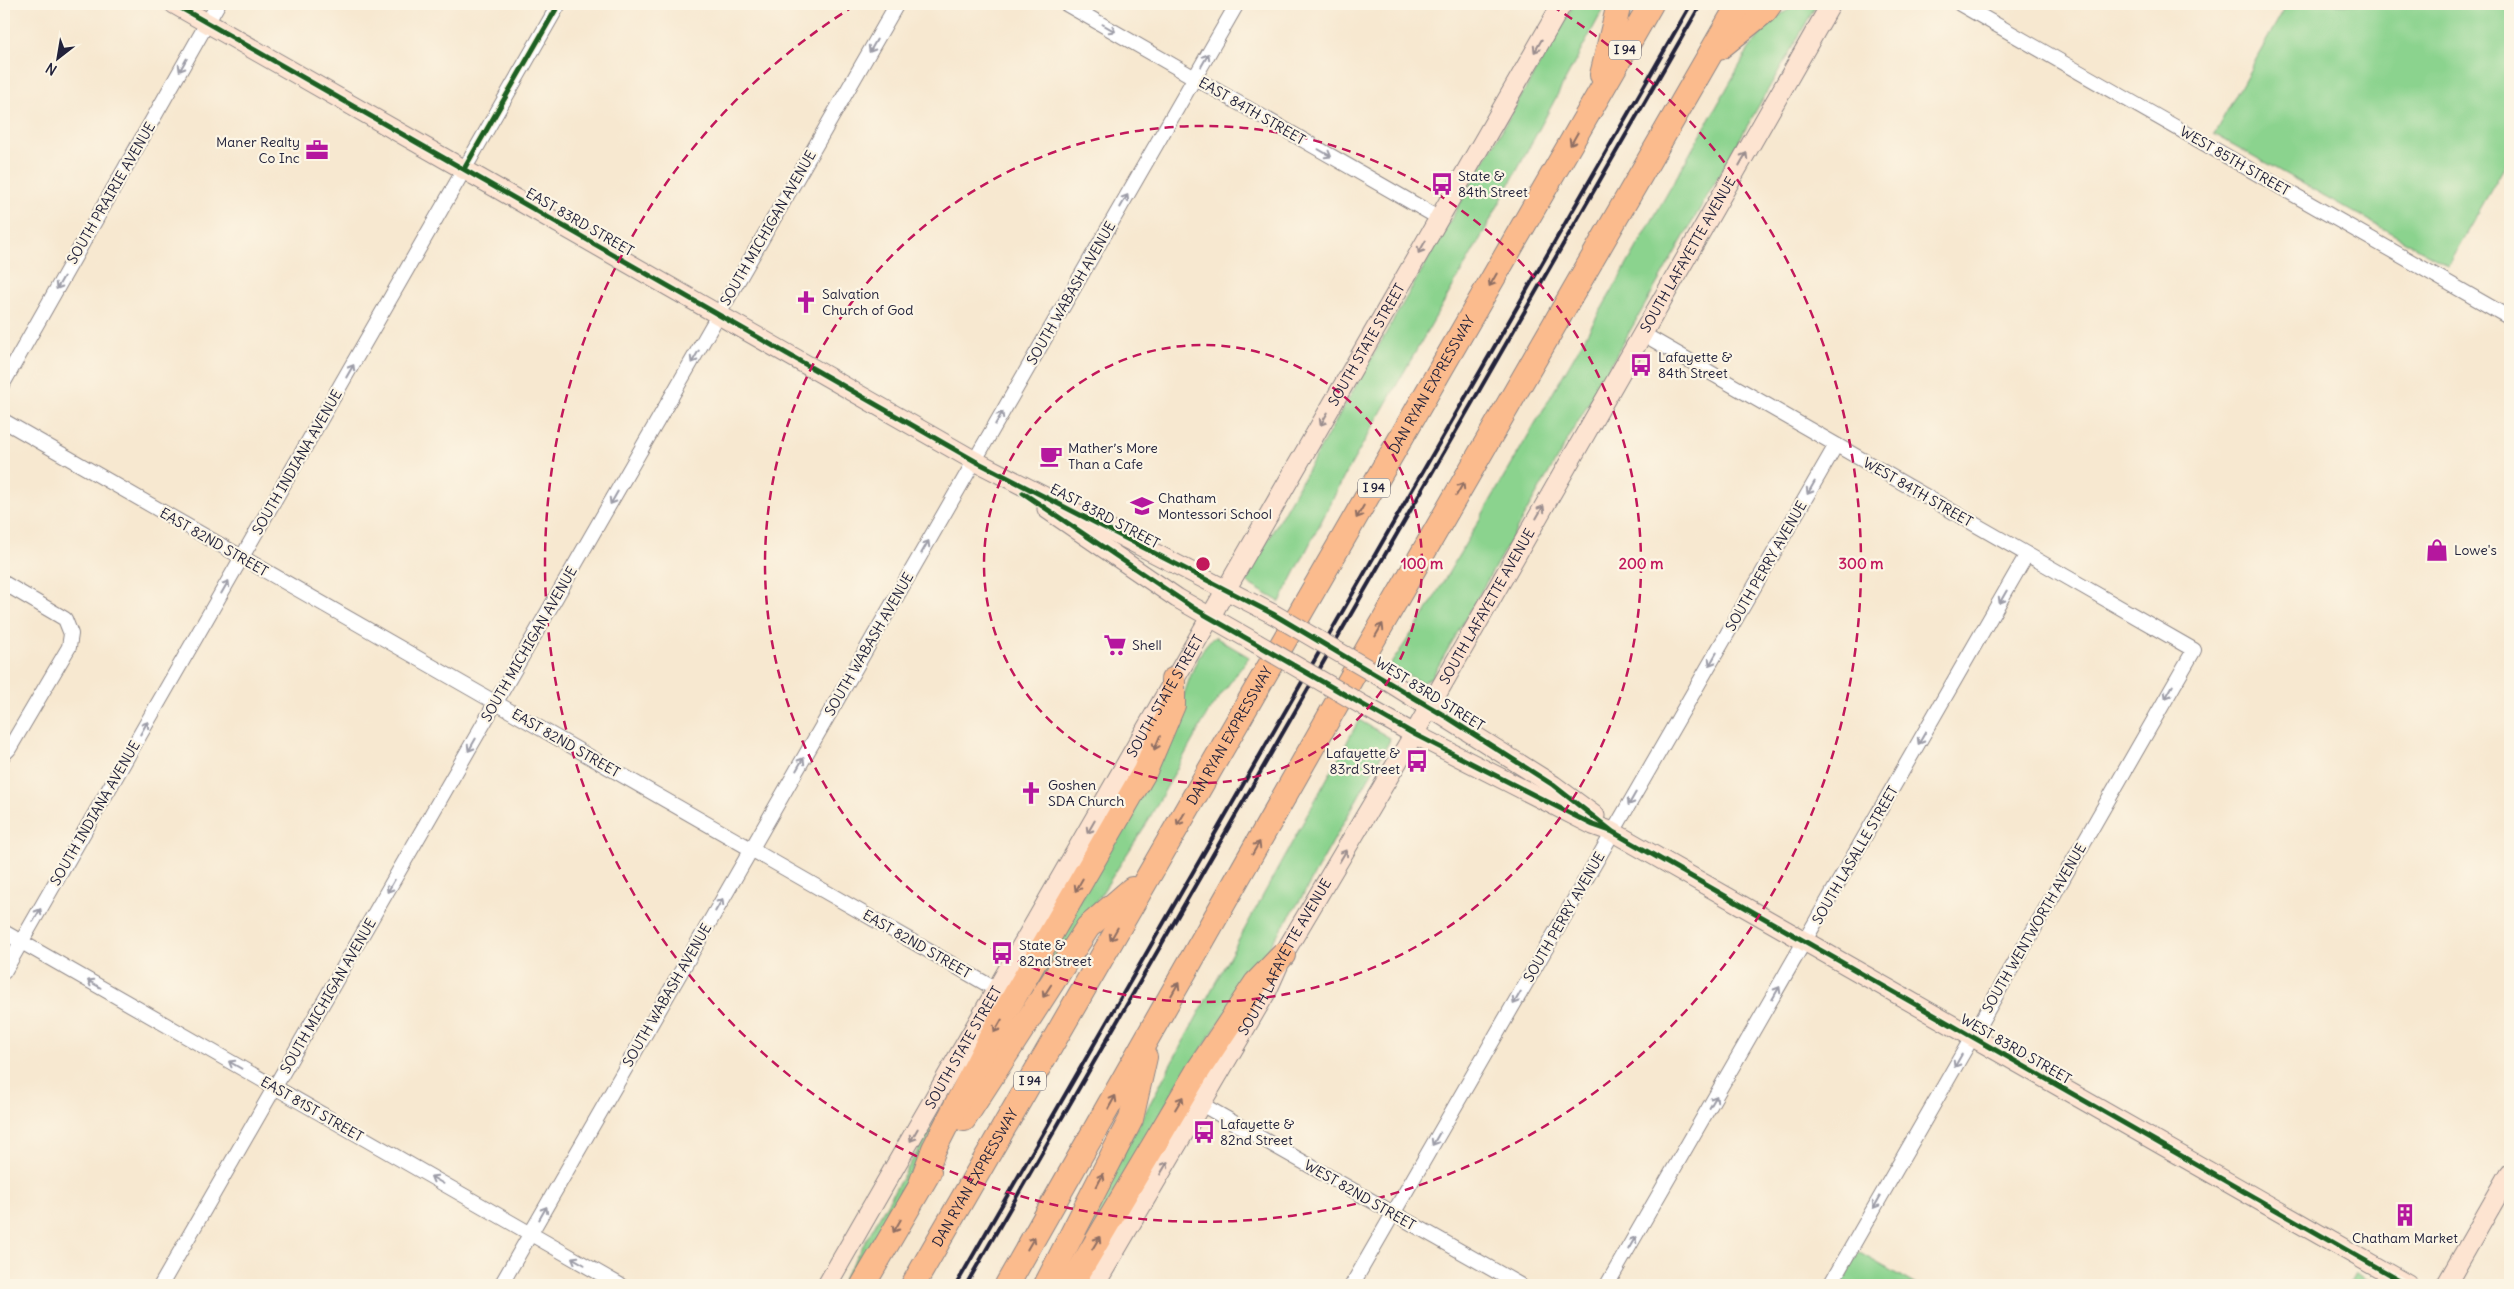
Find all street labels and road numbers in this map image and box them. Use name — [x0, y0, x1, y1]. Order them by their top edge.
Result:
road number: I 94 — [1609, 40, 1641, 60]
street label: EAST 84TH STREET — [1196, 73, 1308, 149]
street label: SOUTH PRAIRIE AVENUE — [63, 119, 159, 267]
street label: WEST 85TH STREET — [2177, 122, 2293, 200]
street label: SOUTH MICHIGAN AVENUE — [716, 147, 820, 309]
street label: SOUTH LAFAYETTE AVENUE — [1636, 173, 1739, 336]
street label: EAST 83RD STREET — [523, 184, 637, 260]
street label: SOUTH WABASH AVENUE — [1023, 218, 1119, 368]
street label: SOUTH STATE STREET — [1324, 280, 1409, 409]
street label: DAN RYAN EXPRESSWAY — [1385, 312, 1479, 457]
street label: SOUTH INDIANA AVENUE — [248, 386, 346, 538]
street label: WEST 84TH STREET — [1860, 453, 1976, 531]
road number: I 94 — [1358, 478, 1390, 498]
street label: EAST 83RD STREET — [1047, 480, 1163, 552]
street label: SOUTH PERRY AVENUE — [1721, 498, 1811, 634]
street label: EAST 82ND STREET — [157, 504, 271, 580]
street label: SOUTH LAFAYETTE AVENUE — [1435, 525, 1539, 687]
street label: SOUTH MICHIGAN AVENUE — [477, 563, 581, 725]
street label: SOUTH WABASH AVENUE — [821, 569, 917, 719]
street label: SOUTH STATE STREET — [1123, 632, 1207, 761]
street label: WEST 83RD STREET — [1372, 653, 1488, 735]
street label: DAN RYAN EXPRESSWAY — [1183, 663, 1276, 808]
street label: EAST 82ND STREET — [509, 705, 623, 781]
street label: SOUTH INDIANA AVENUE — [46, 737, 144, 889]
street label: SOUTH LASALLE STREET — [1808, 783, 1902, 927]
street label: SOUTH WENTWORTH AVENUE — [1978, 840, 2090, 1016]
street label: SOUTH PERRY AVENUE — [1519, 849, 1609, 985]
street label: SOUTH LAFAYETTE AVENUE — [1234, 875, 1335, 1039]
street label: EAST 82ND STREET — [860, 906, 974, 982]
street label: SOUTH MICHIGAN AVENUE — [276, 915, 380, 1077]
street label: SOUTH WABASH AVENUE — [619, 920, 715, 1070]
street label: SOUTH STATE STREET — [921, 983, 1006, 1112]
street label: WEST 83RD STREET — [1957, 1010, 2075, 1088]
street label: EAST 81ST STREET — [258, 1072, 366, 1146]
road number: I 94 — [1014, 1072, 1046, 1090]
street label: DAN RYAN EXPRESSWAY — [928, 1105, 1022, 1250]
street label: WEST 82ND STREET — [1301, 1156, 1419, 1234]

